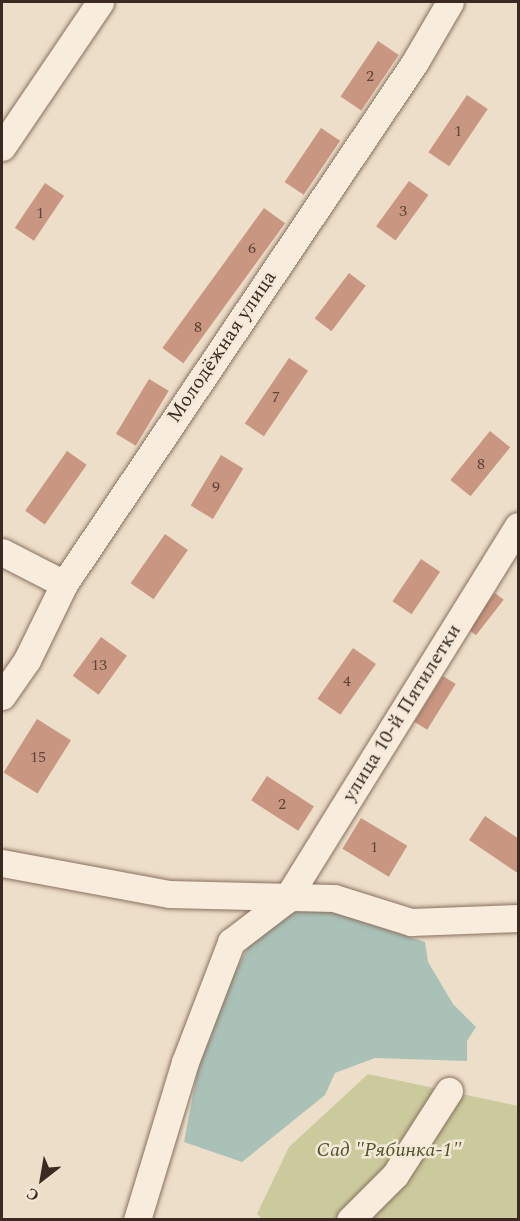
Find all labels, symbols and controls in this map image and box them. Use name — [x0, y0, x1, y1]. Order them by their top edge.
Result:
house number: 2 — [366, 66, 374, 86]
house number: 1 — [454, 121, 462, 141]
house number: 3 — [399, 201, 407, 221]
house number: 1 — [36, 203, 44, 223]
house number: 6 — [248, 238, 256, 258]
street label: Молодёжная улица — [162, 266, 282, 428]
house number: 8 — [194, 317, 202, 337]
house number: 7 — [272, 387, 280, 407]
house number: 8 — [477, 454, 485, 474]
house number: 9 — [212, 477, 220, 497]
street label: улица 10-й Пятилетки — [337, 620, 467, 806]
house number: 13 — [91, 655, 107, 675]
house number: 4 — [343, 671, 351, 691]
house number: 15 — [30, 747, 46, 767]
house number: 2 — [278, 794, 286, 814]
house number: 1 — [370, 837, 378, 857]
park label: Сад "Рябинка-1" — [317, 1138, 461, 1162]
north arrow — [12, 1149, 72, 1209]
text: С — [22, 1181, 44, 1208]

